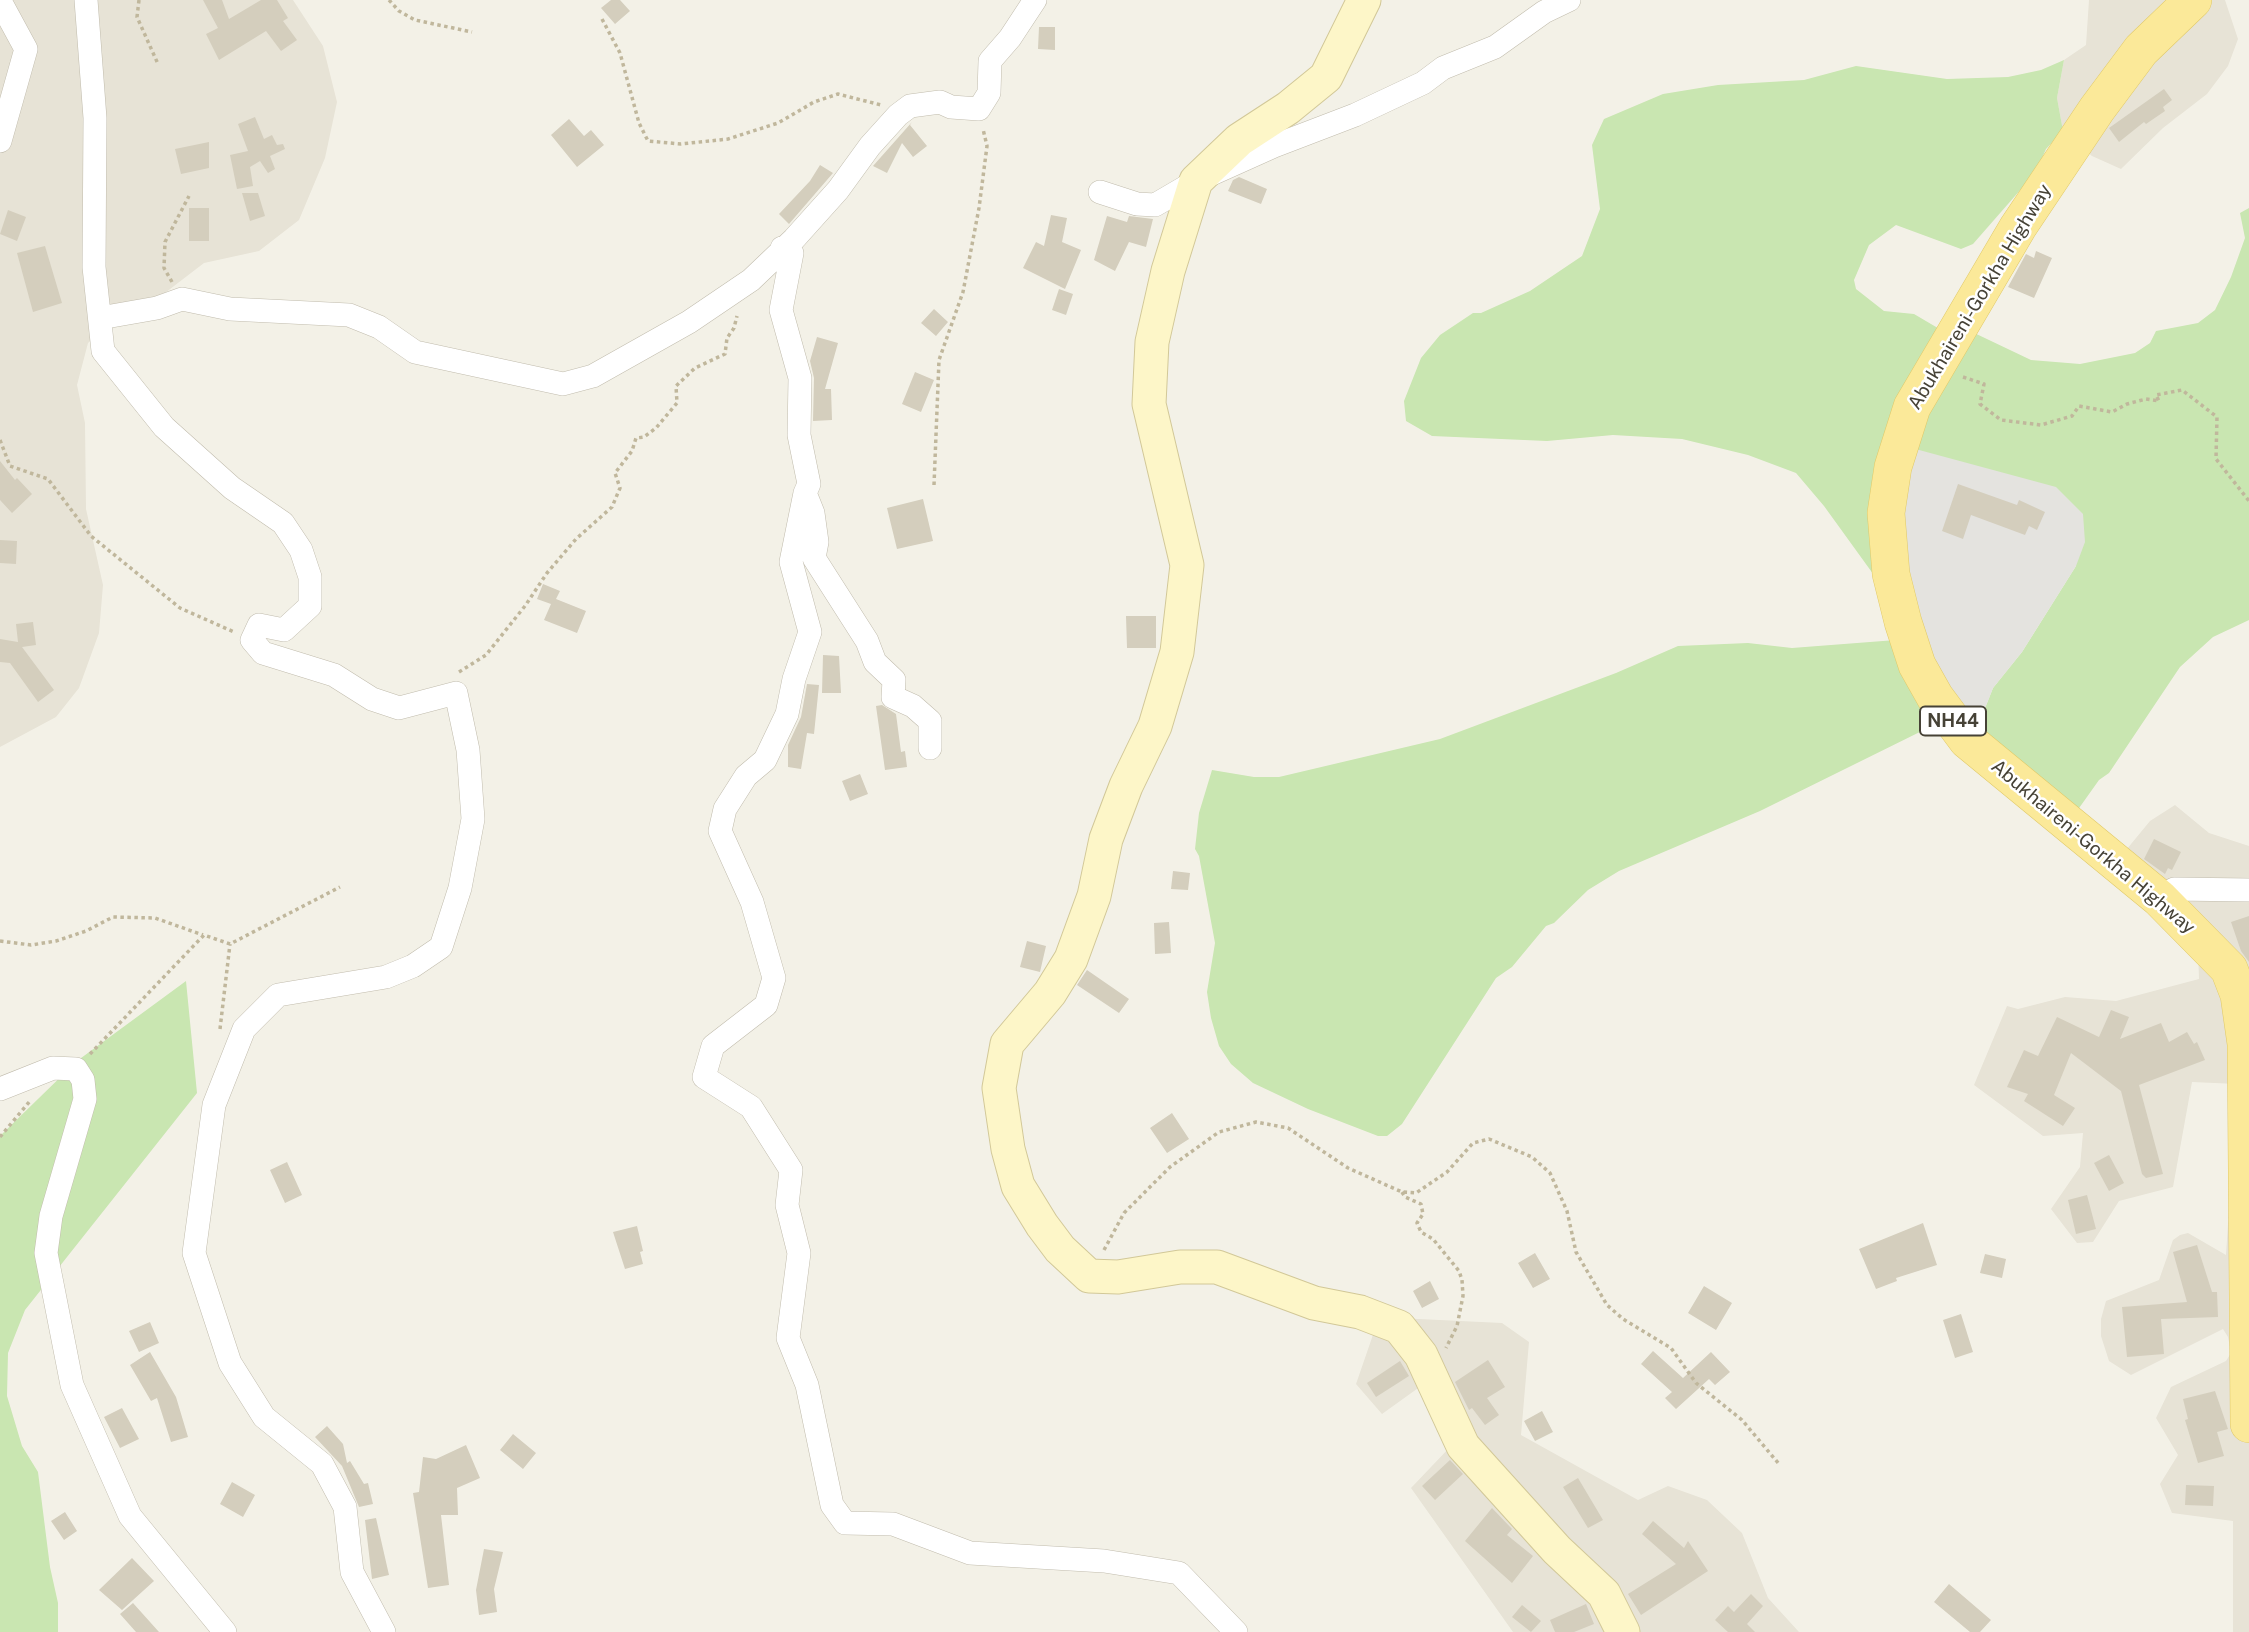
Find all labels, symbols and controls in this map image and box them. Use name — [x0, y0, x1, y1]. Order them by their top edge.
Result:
street label: Abukhaireni-Gorkha Highway — [1903, 180, 2057, 414]
road number: NH44 — [1920, 706, 1986, 736]
street label: Abukhaireni-Gorkha Highway — [1986, 755, 2200, 939]

